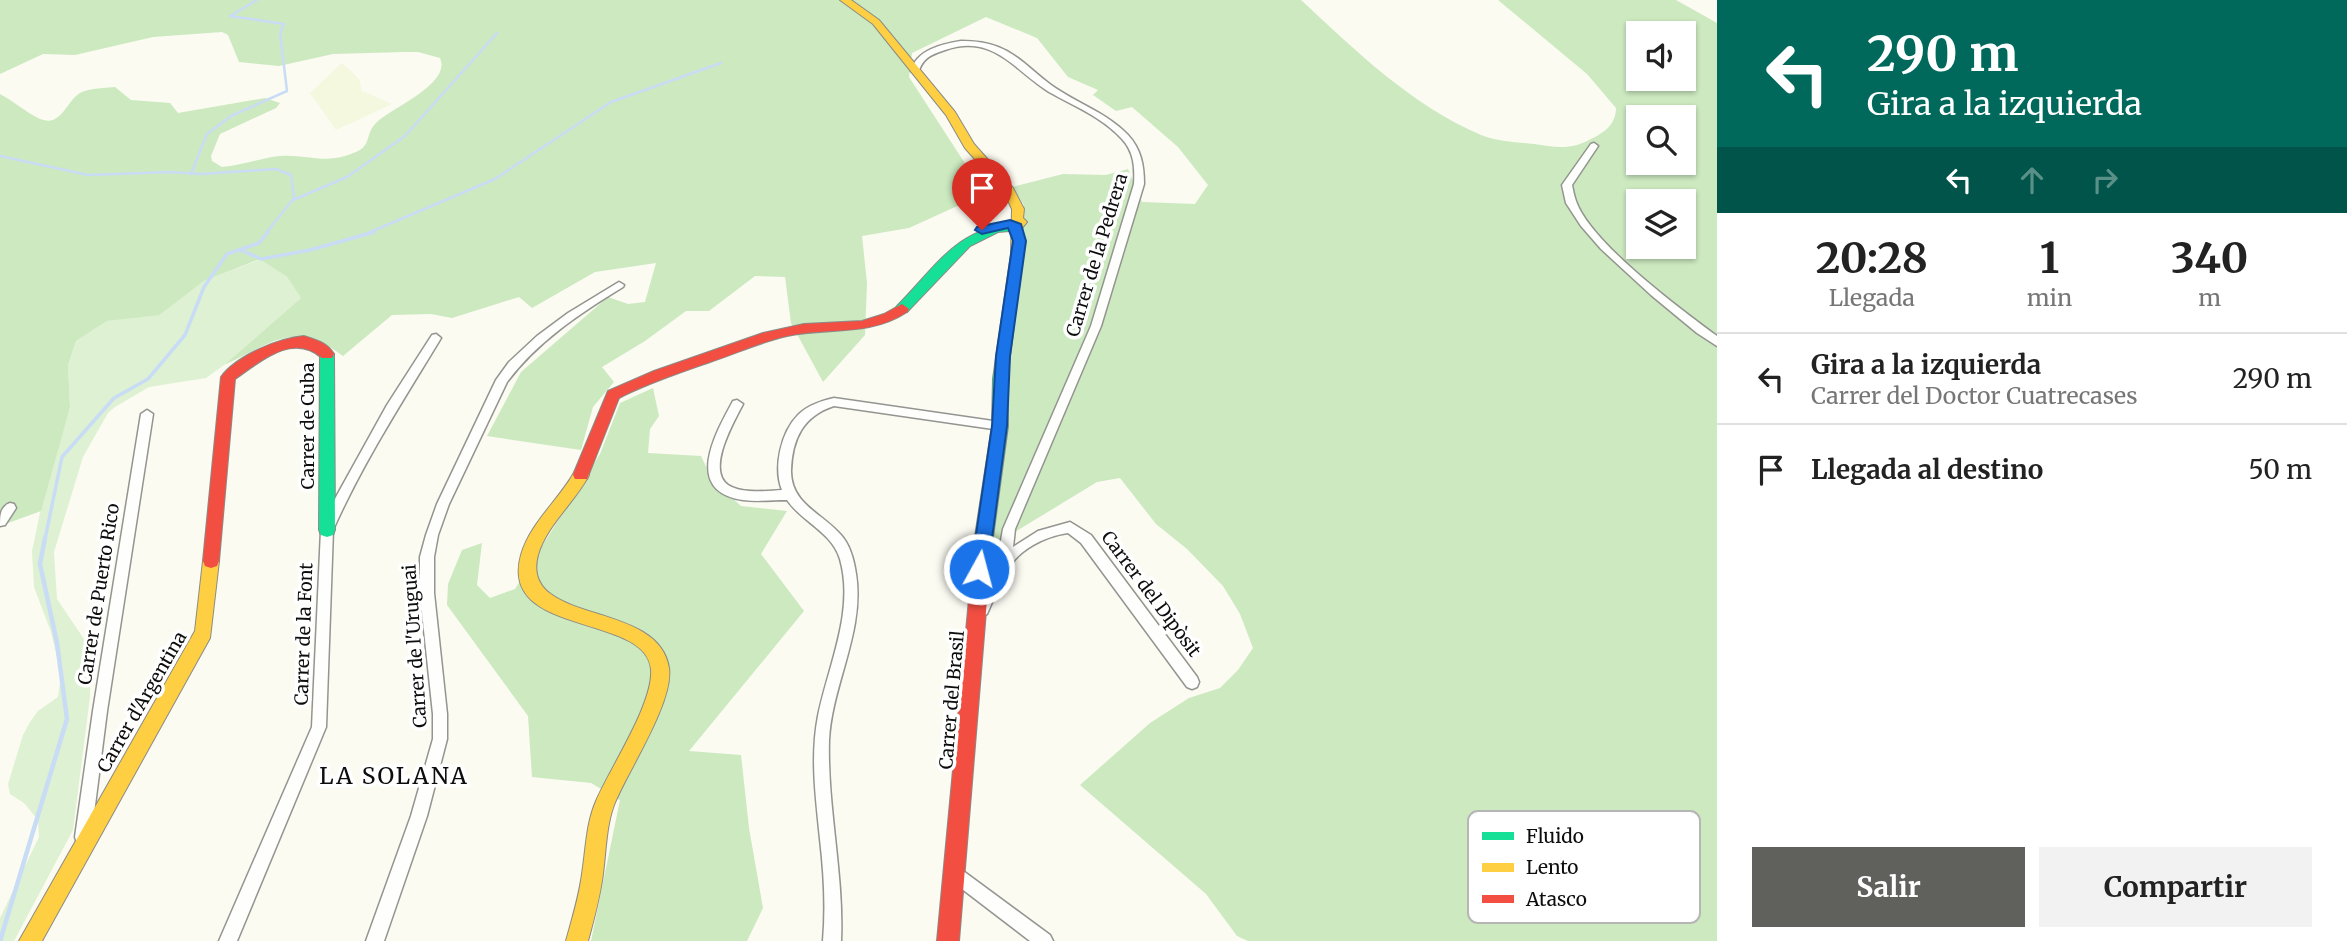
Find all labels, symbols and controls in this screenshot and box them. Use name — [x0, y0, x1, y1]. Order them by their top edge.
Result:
map controls — [1626, 21, 1696, 259]
button: sound — [1626, 21, 1696, 91]
text: 290 m — [1867, 23, 2019, 84]
icon: left — [1752, 28, 1843, 119]
text: Gira a la izquierda — [1867, 84, 2142, 124]
button: search — [1626, 105, 1696, 175]
pin — [952, 158, 1012, 230]
icon: left — [1940, 161, 1978, 199]
icon: ahead — [2013, 161, 2051, 199]
icon: right — [2086, 161, 2124, 199]
icon: arrive — [963, 169, 1001, 207]
street label: Carrer de la Pedrera — [1061, 170, 1132, 339]
button: layers — [1626, 189, 1696, 259]
text: 20:28 — [1816, 232, 1928, 284]
text: 1 — [2040, 232, 2059, 284]
text: 340 — [2171, 232, 2248, 284]
text: Llegada — [1829, 283, 1915, 312]
text: min — [2027, 283, 2072, 312]
text: m — [2198, 283, 2221, 312]
text: Gira a la izquierda — [1811, 348, 2041, 381]
icon: left — [1752, 360, 1790, 398]
street label: Carrer de Cuba — [296, 362, 319, 489]
text: 290 m — [2233, 362, 2312, 395]
text: Carrer del Doctor Cuatrecases — [1811, 381, 2138, 410]
icon: arrive — [1752, 451, 1790, 489]
text: Llegada al destino — [1811, 453, 2043, 486]
text: 50 m — [2248, 453, 2312, 486]
street label: Carrer de Puerto Rico — [73, 502, 124, 686]
street label: Carrer del Dipòsit — [1097, 526, 1206, 661]
position arrow — [942, 532, 1016, 606]
street label: Carrer de la Font — [290, 562, 317, 706]
street label: Carrer de l'Uruguai — [397, 563, 432, 729]
street label: Carrer d'Argentina — [92, 627, 191, 776]
street label: Carrer del Brasil — [934, 629, 969, 770]
district label: LA SOLANA — [319, 761, 469, 790]
legend — [1468, 811, 1700, 923]
text: Fluido — [1526, 824, 1584, 848]
button: Salir — [1752, 847, 2025, 927]
button: Compartir — [2039, 847, 2312, 927]
text: Lento — [1526, 855, 1578, 879]
text: Atasco — [1525, 887, 1587, 911]

